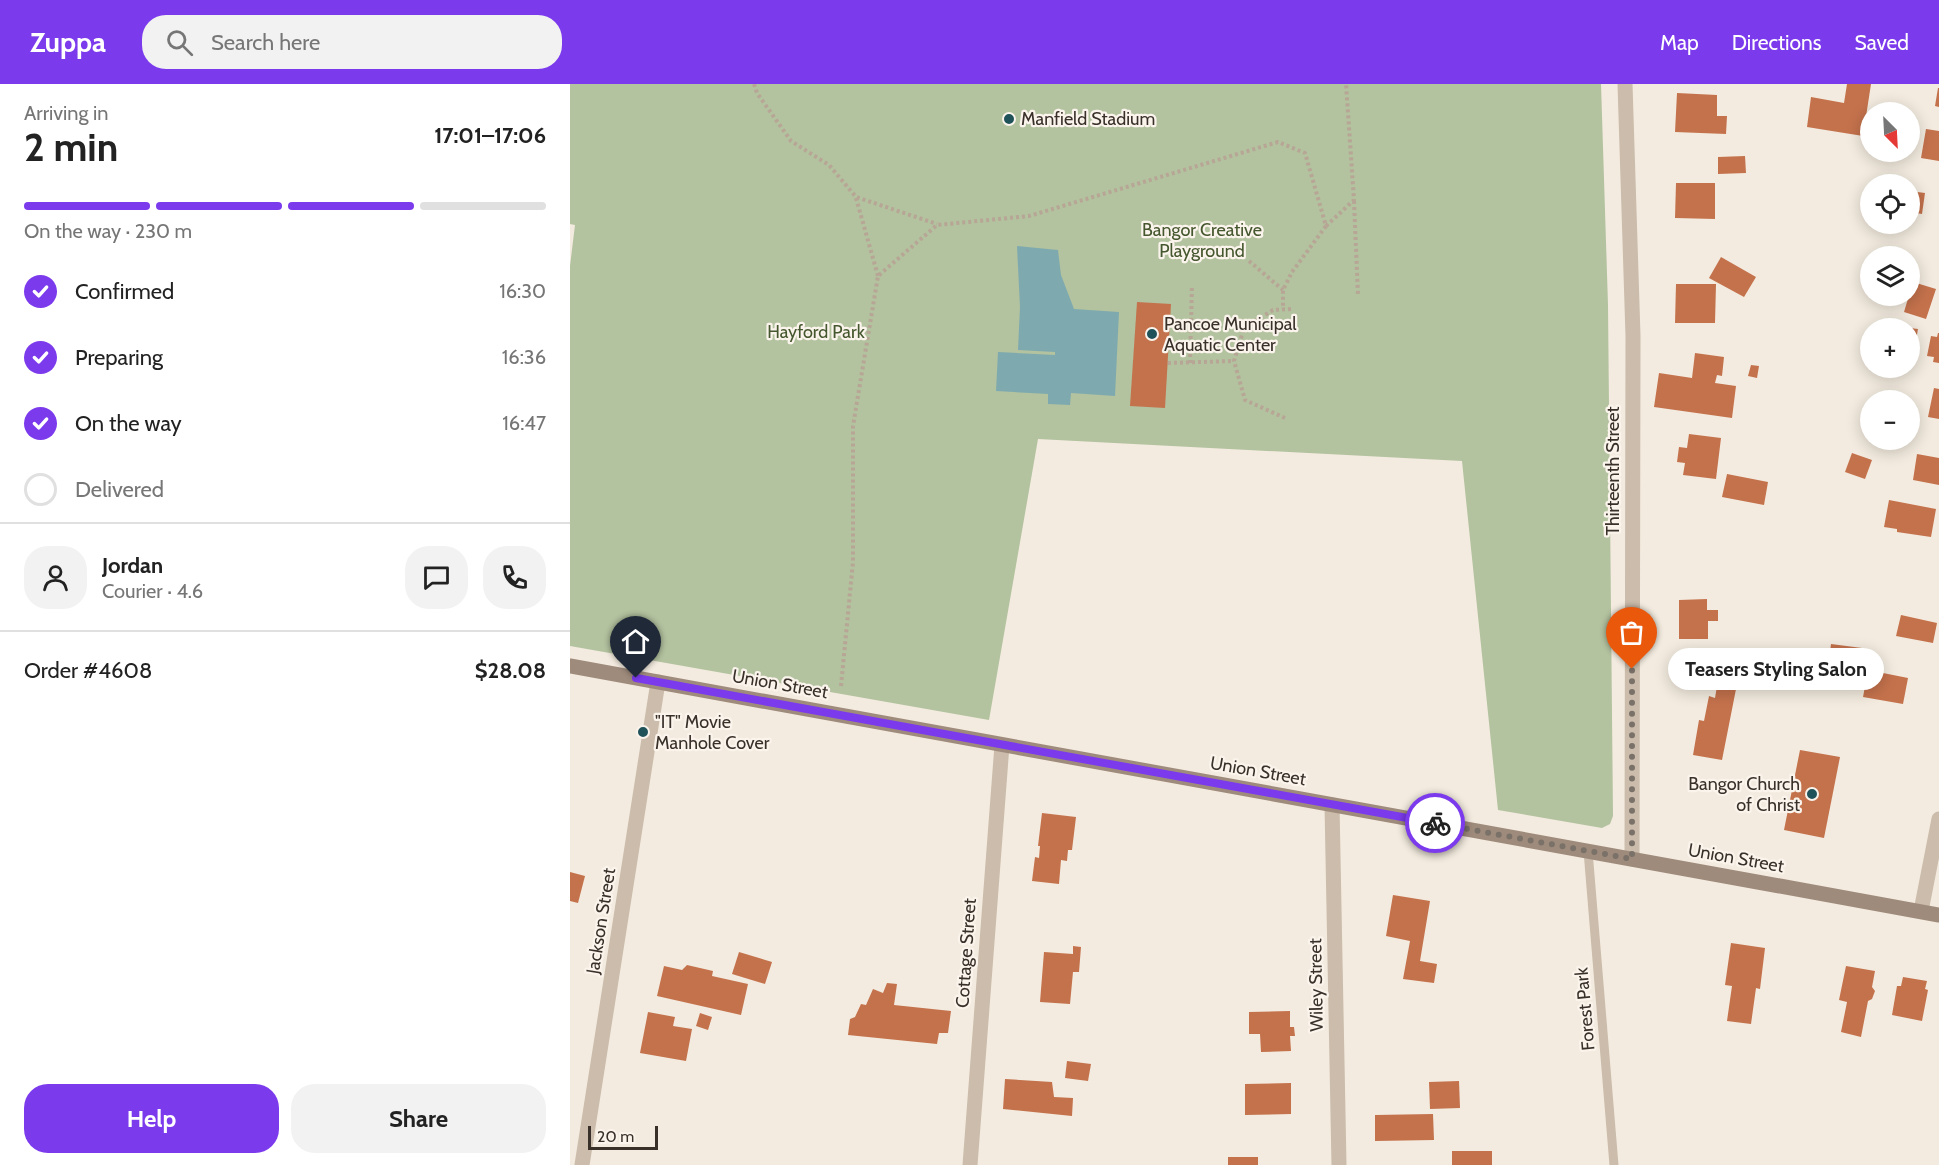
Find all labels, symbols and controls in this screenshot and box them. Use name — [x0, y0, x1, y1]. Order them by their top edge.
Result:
search box — [142, 15, 562, 69]
text: Zuppa — [30, 25, 106, 59]
icon: search — [163, 26, 196, 59]
text: Search here — [211, 29, 320, 56]
text: Map — [1660, 30, 1699, 55]
text: Directions — [1732, 30, 1821, 55]
text: Saved — [1854, 30, 1909, 55]
text: Arriving in — [24, 101, 108, 125]
north arrow — [1860, 102, 1920, 162]
map controls — [1860, 102, 1920, 450]
place label: Manfield Stadium — [1021, 108, 1155, 130]
marker: Manfield Stadium — [1002, 112, 1016, 126]
text: 17:01–17:06 — [434, 122, 546, 149]
text: 2 min — [24, 123, 118, 171]
button: locate — [1860, 174, 1920, 234]
text: On the way · 230 m — [24, 219, 192, 243]
park label: Bangor Creative Playground — [1142, 219, 1262, 262]
button: layers — [1860, 246, 1920, 306]
icon: check — [24, 275, 57, 308]
text: Confirmed — [75, 278, 174, 305]
text: 16:30 — [499, 279, 546, 303]
place label: Pancoe Municipal Aquatic Center — [1164, 313, 1297, 356]
button: + — [1860, 318, 1920, 378]
park label: Hayford Park — [767, 321, 866, 343]
marker: Pancoe Municipal Aquatic Center — [1145, 327, 1159, 341]
icon: check — [24, 341, 57, 374]
text: Preparing — [75, 344, 163, 371]
text: 16:36 — [502, 345, 546, 369]
button: − — [1860, 390, 1920, 450]
street label: Thirteenth Street — [1602, 406, 1624, 536]
icon: check — [24, 407, 57, 440]
text: On the way — [75, 410, 182, 437]
text: 16:47 — [502, 411, 546, 435]
text: Delivered — [75, 476, 164, 503]
button: person — [24, 546, 87, 609]
button: chat — [405, 546, 468, 609]
button: phone — [483, 546, 546, 609]
text: Jordan — [102, 552, 163, 579]
text: Courier · 4.6 — [102, 579, 203, 603]
pin — [1606, 607, 1657, 669]
pin — [610, 616, 661, 678]
icon: bag — [1615, 616, 1648, 649]
icon: home — [619, 625, 652, 658]
callout: Teasers Styling Salon — [1668, 648, 1884, 690]
text: Order #4608 — [24, 657, 152, 684]
text: $28.08 — [475, 657, 546, 684]
text: Teasers Styling Salon — [1685, 657, 1867, 681]
street label: Union Street — [730, 665, 830, 703]
place label: "IT" Movie Manhole Cover — [655, 711, 770, 754]
marker: "IT" Movie Manhole Cover — [636, 725, 650, 739]
street label: Union Street — [1208, 752, 1308, 790]
place label: Bangor Church of Christ — [1688, 773, 1800, 816]
marker: Bangor Church of Christ — [1805, 787, 1819, 801]
courier — [1405, 793, 1465, 853]
icon: bike — [1419, 807, 1452, 840]
street label: Union Street — [1686, 839, 1786, 877]
street label: Jackson Street — [582, 866, 620, 977]
street label: Cottage Street — [951, 897, 981, 1009]
street label: Wiley Street — [1304, 938, 1328, 1032]
street label: Forest Park — [1570, 966, 1600, 1051]
button: Help — [24, 1084, 279, 1153]
button: Share — [291, 1084, 546, 1153]
scale bar — [588, 1123, 658, 1150]
text: 20 m — [597, 1127, 634, 1146]

